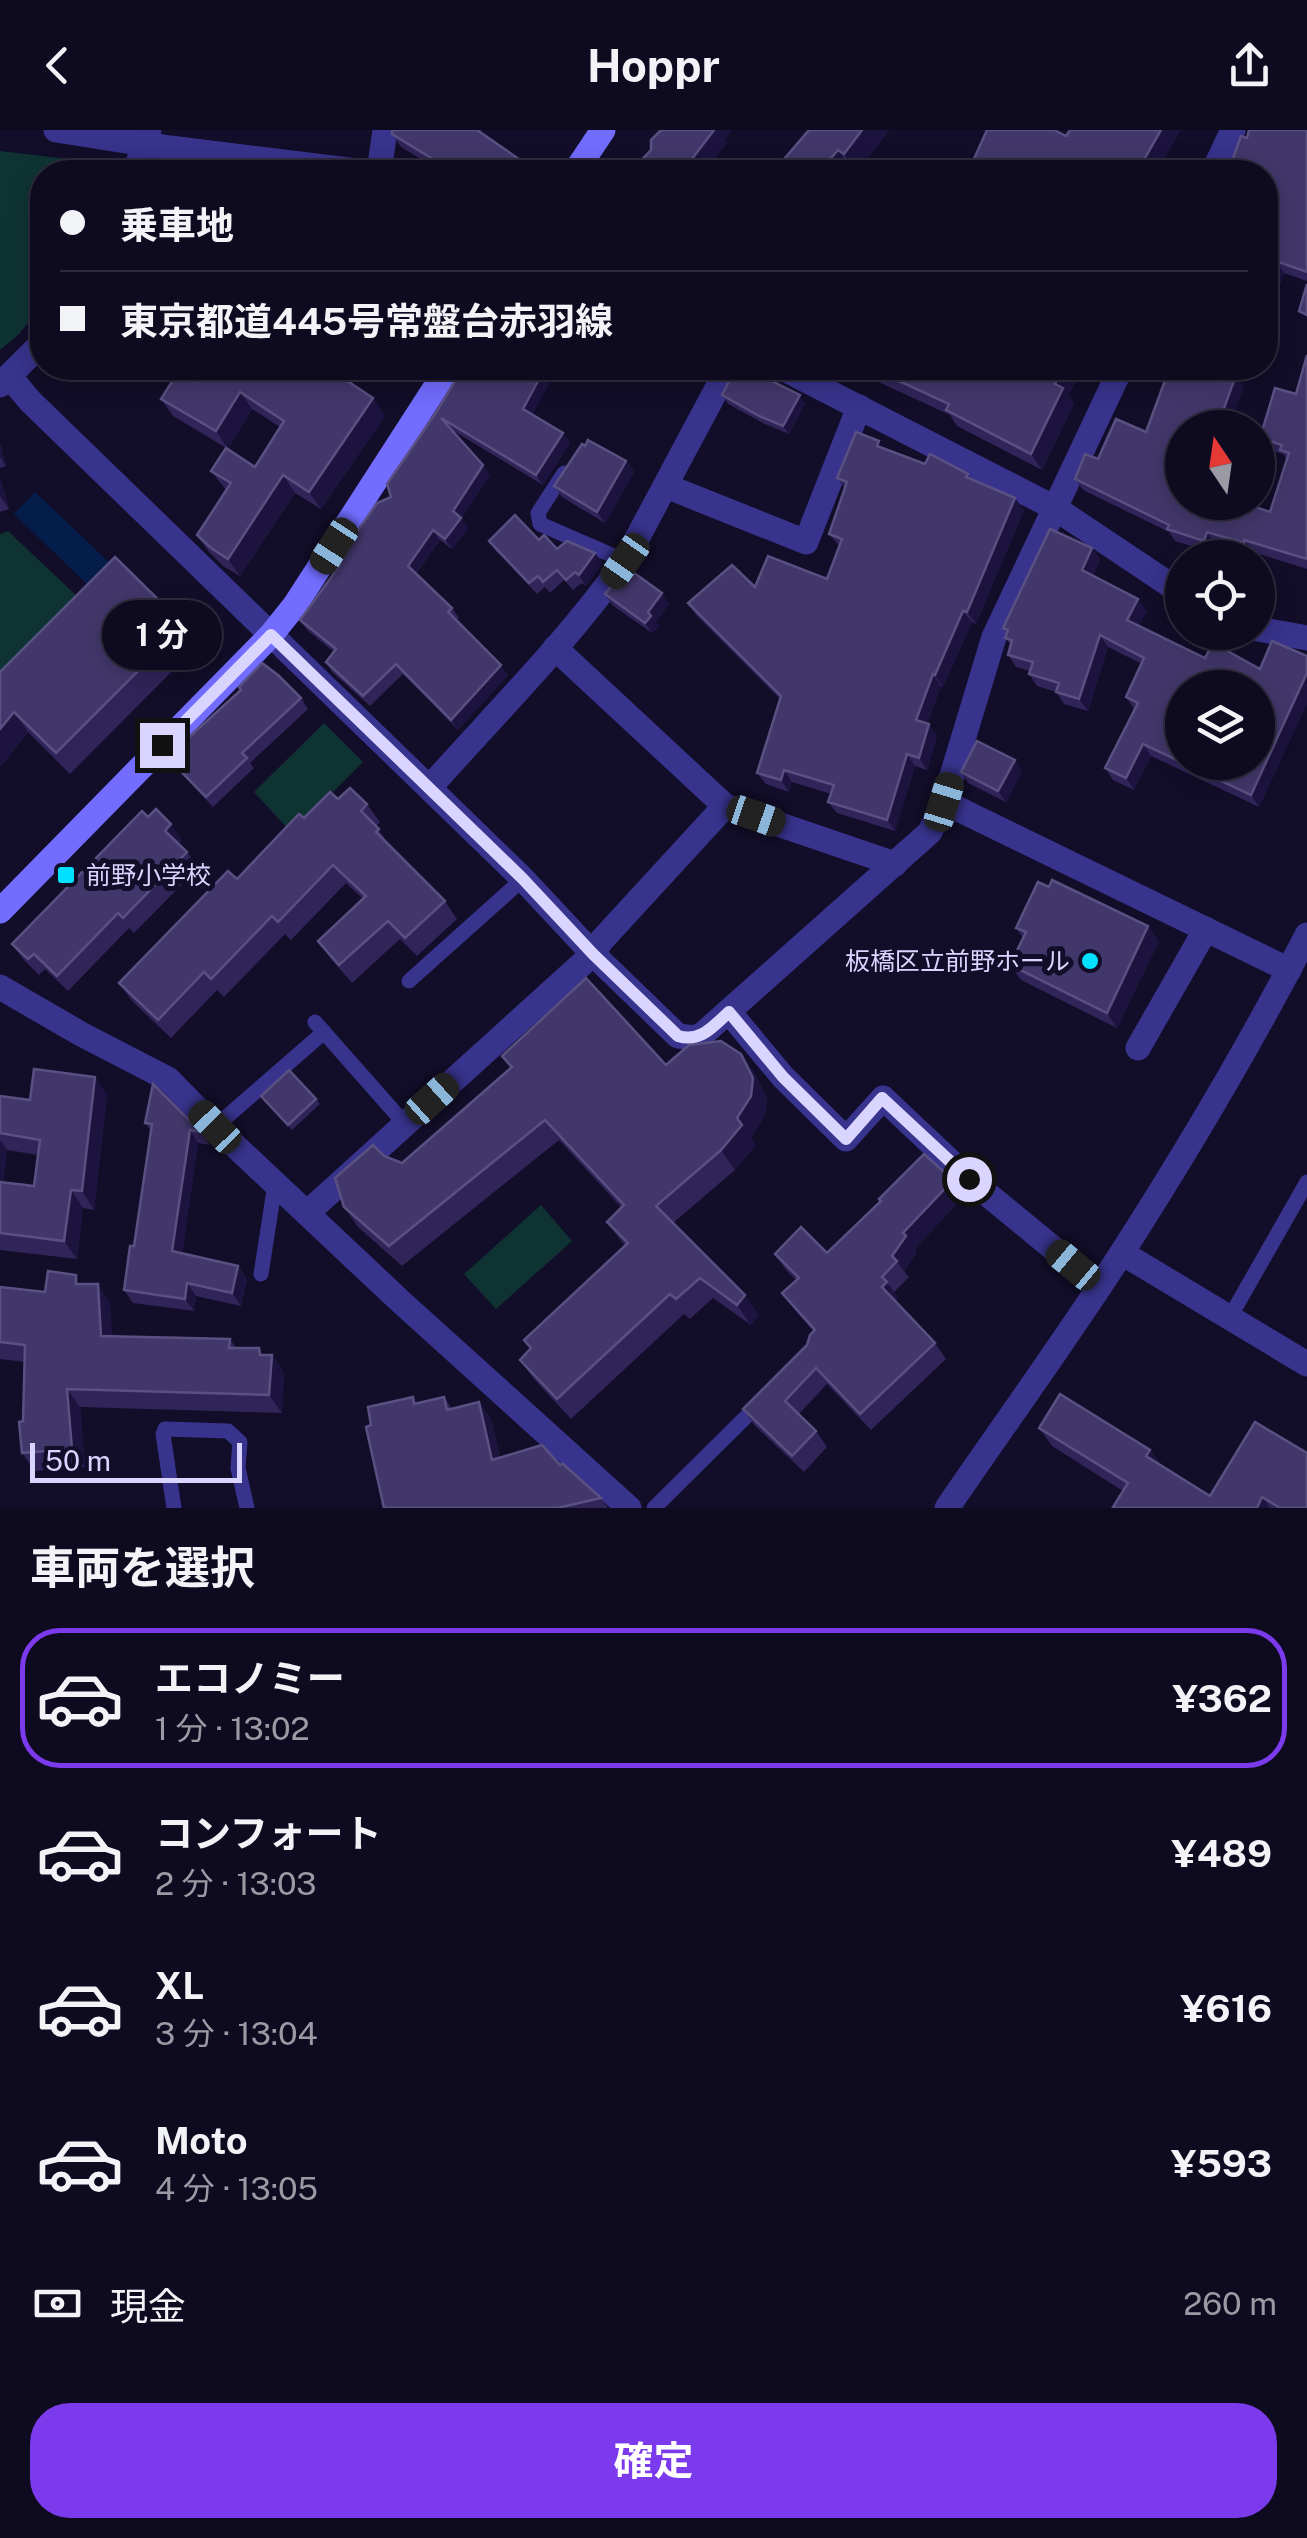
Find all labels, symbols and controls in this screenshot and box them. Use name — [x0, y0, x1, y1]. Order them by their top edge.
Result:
icon: back — [30, 38, 85, 93]
icon: share — [1222, 38, 1277, 93]
text: Hoppr — [587, 39, 720, 92]
text: 乗車地 — [120, 203, 234, 248]
text: 東京都道445号常盤台赤羽線 — [120, 299, 613, 344]
north arrow — [1165, 410, 1275, 520]
map controls — [1165, 410, 1275, 780]
car — [305, 513, 363, 579]
car — [596, 528, 654, 594]
button: locate — [1165, 540, 1275, 650]
callout: 1 分 — [102, 600, 222, 670]
text: 1 分 — [136, 616, 188, 653]
button: layers — [1165, 670, 1275, 780]
route end — [140, 723, 185, 768]
car — [921, 769, 967, 835]
car — [723, 792, 789, 840]
place label: 前野小学校 — [86, 860, 211, 890]
marker: 前野小学校 — [55, 864, 77, 886]
place label: 板橋区立前野ホール — [845, 946, 1070, 976]
marker: 板橋区立前野ホール — [1079, 950, 1101, 972]
car — [400, 1068, 464, 1130]
car — [183, 1095, 247, 1159]
route start — [947, 1157, 992, 1202]
car — [1040, 1234, 1106, 1296]
scale bar — [30, 1438, 242, 1482]
text: 50 m — [45, 1444, 111, 1477]
text: 車両を選択 — [30, 1541, 255, 1594]
icon: car — [35, 1653, 125, 1743]
text: エコノミー — [155, 1656, 345, 1701]
text: ¥362 — [1173, 1676, 1272, 1721]
text: 1 分 · 13:02 — [155, 1710, 310, 1747]
icon: car — [35, 1808, 125, 1898]
text: コンフォート — [155, 1811, 382, 1856]
text: ¥489 — [1172, 1831, 1272, 1876]
text: 2 分 · 13:03 — [155, 1865, 316, 1902]
icon: car — [35, 1963, 125, 2053]
text: XL — [155, 1963, 204, 2008]
text: ¥616 — [1180, 1986, 1272, 2031]
text: 3 分 · 13:04 — [155, 2015, 318, 2052]
icon: car — [35, 2118, 125, 2208]
text: Moto — [155, 2118, 248, 2163]
text: ¥593 — [1171, 2141, 1272, 2186]
text: 4 分 · 13:05 — [155, 2170, 318, 2207]
icon: cash — [30, 2276, 85, 2331]
text: 現金 — [110, 2284, 186, 2329]
text: 260 m — [1183, 2285, 1277, 2322]
button: 確定 — [30, 2403, 1277, 2518]

